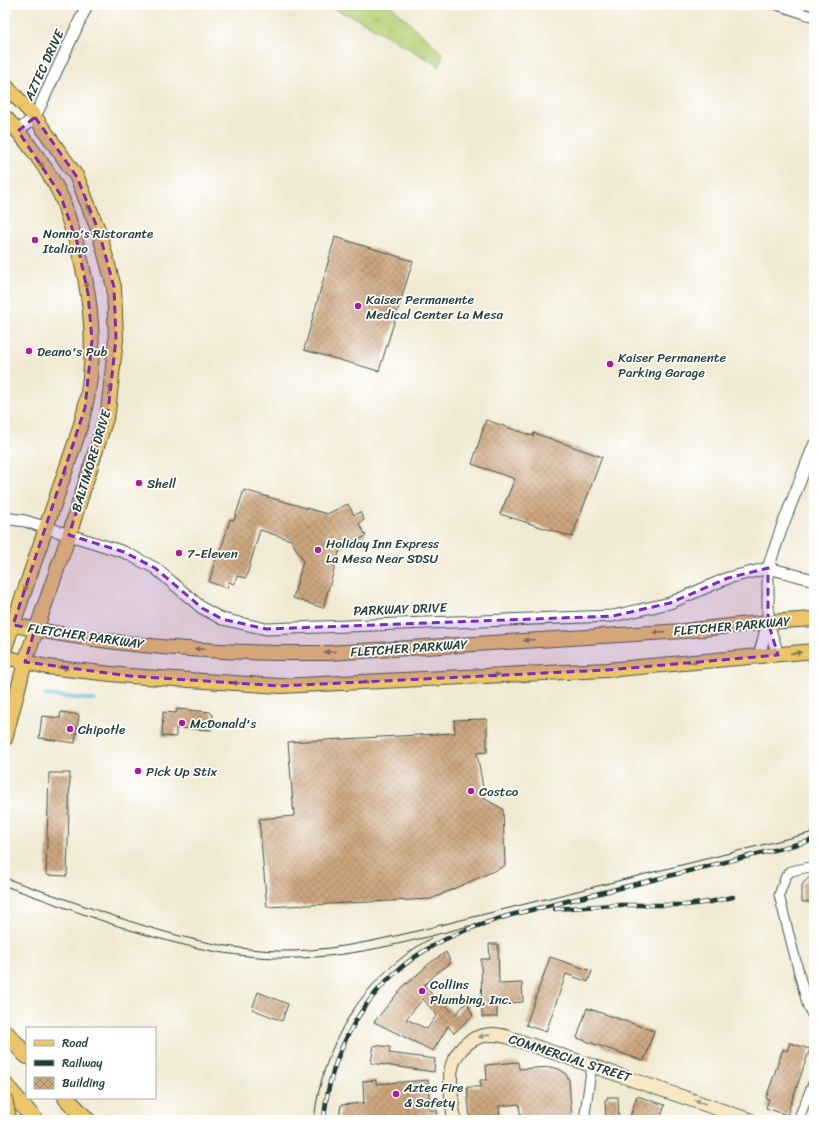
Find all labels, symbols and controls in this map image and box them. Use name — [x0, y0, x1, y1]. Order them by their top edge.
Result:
street label: AZTEC DRIVE — [17, 25, 71, 105]
one-way arrow — [36, 157, 44, 168]
one-way arrow — [86, 202, 92, 214]
place label: Nonno's Ristorante Italiano — [42, 222, 153, 260]
marker: Nonno's Ristorante Italiano — [30, 235, 40, 245]
one-way arrow — [84, 277, 90, 289]
place label: Kaiser Permanente Medical Center La Mesa — [366, 288, 503, 326]
marker: Kaiser Permanente Medical Center La Mesa — [353, 301, 363, 311]
place label: Deano's Pub — [37, 340, 108, 363]
marker: Deano's Pub — [24, 346, 34, 356]
place label: Kaiser Permanente Parking Garage — [618, 346, 726, 384]
marker: Kaiser Permanente Parking Garage — [605, 359, 615, 369]
one-way arrow — [107, 384, 113, 396]
street label: BALTIMORE DRIVE — [65, 407, 118, 515]
one-way arrow — [62, 465, 68, 477]
place label: Shell — [147, 472, 176, 495]
marker: Shell — [134, 478, 144, 488]
place label: Holiday Inn Express La Mesa Near SDSU — [326, 532, 440, 570]
place label: 7-Eleven — [187, 542, 238, 565]
marker: Holiday Inn Express La Mesa Near SDSU — [313, 545, 323, 555]
marker: 7-Eleven — [174, 548, 184, 558]
one-way arrow — [23, 580, 29, 592]
street label: PARKWAY DRIVE — [353, 596, 448, 622]
street label: FLETCHER PARKWAY — [673, 609, 792, 643]
street label: FLETCHER PARKWAY — [26, 616, 146, 656]
one-way arrow — [653, 629, 665, 636]
street label: FLETCHER PARKWAY — [350, 632, 469, 664]
one-way arrow — [523, 637, 535, 644]
one-way arrow — [194, 646, 206, 653]
one-way arrow — [324, 649, 336, 656]
one-way arrow — [790, 650, 802, 656]
one-way arrow — [687, 659, 699, 665]
one-way arrow — [57, 665, 69, 672]
one-way arrow — [488, 672, 500, 679]
one-way arrow — [358, 679, 371, 685]
one-way arrow — [228, 680, 240, 687]
place label: McDonald's — [190, 712, 256, 735]
place label: Chipotle — [78, 718, 125, 741]
marker: McDonald's — [177, 718, 187, 728]
marker: Chipotle — [65, 724, 75, 734]
place label: Pick Up Stix — [146, 760, 218, 783]
marker: Pick Up Stix — [133, 766, 143, 776]
place label: Costco — [479, 780, 519, 803]
marker: Costco — [466, 786, 476, 796]
place label: Collins Plumbing, Inc. — [430, 973, 512, 1011]
marker: Collins Plumbing, Inc. — [417, 986, 427, 996]
legend — [26, 1027, 156, 1099]
street label: COMMERCIAL STREET — [506, 1027, 635, 1089]
text: Road — [62, 1032, 89, 1054]
one-way arrow — [477, 1033, 490, 1039]
text: Railway — [62, 1052, 103, 1074]
text: Building — [62, 1072, 105, 1094]
place label: Aztec Fire & Safety — [403, 1076, 463, 1114]
marker: Aztec Fire & Safety — [391, 1089, 401, 1099]
one-way arrow — [694, 1099, 706, 1105]

